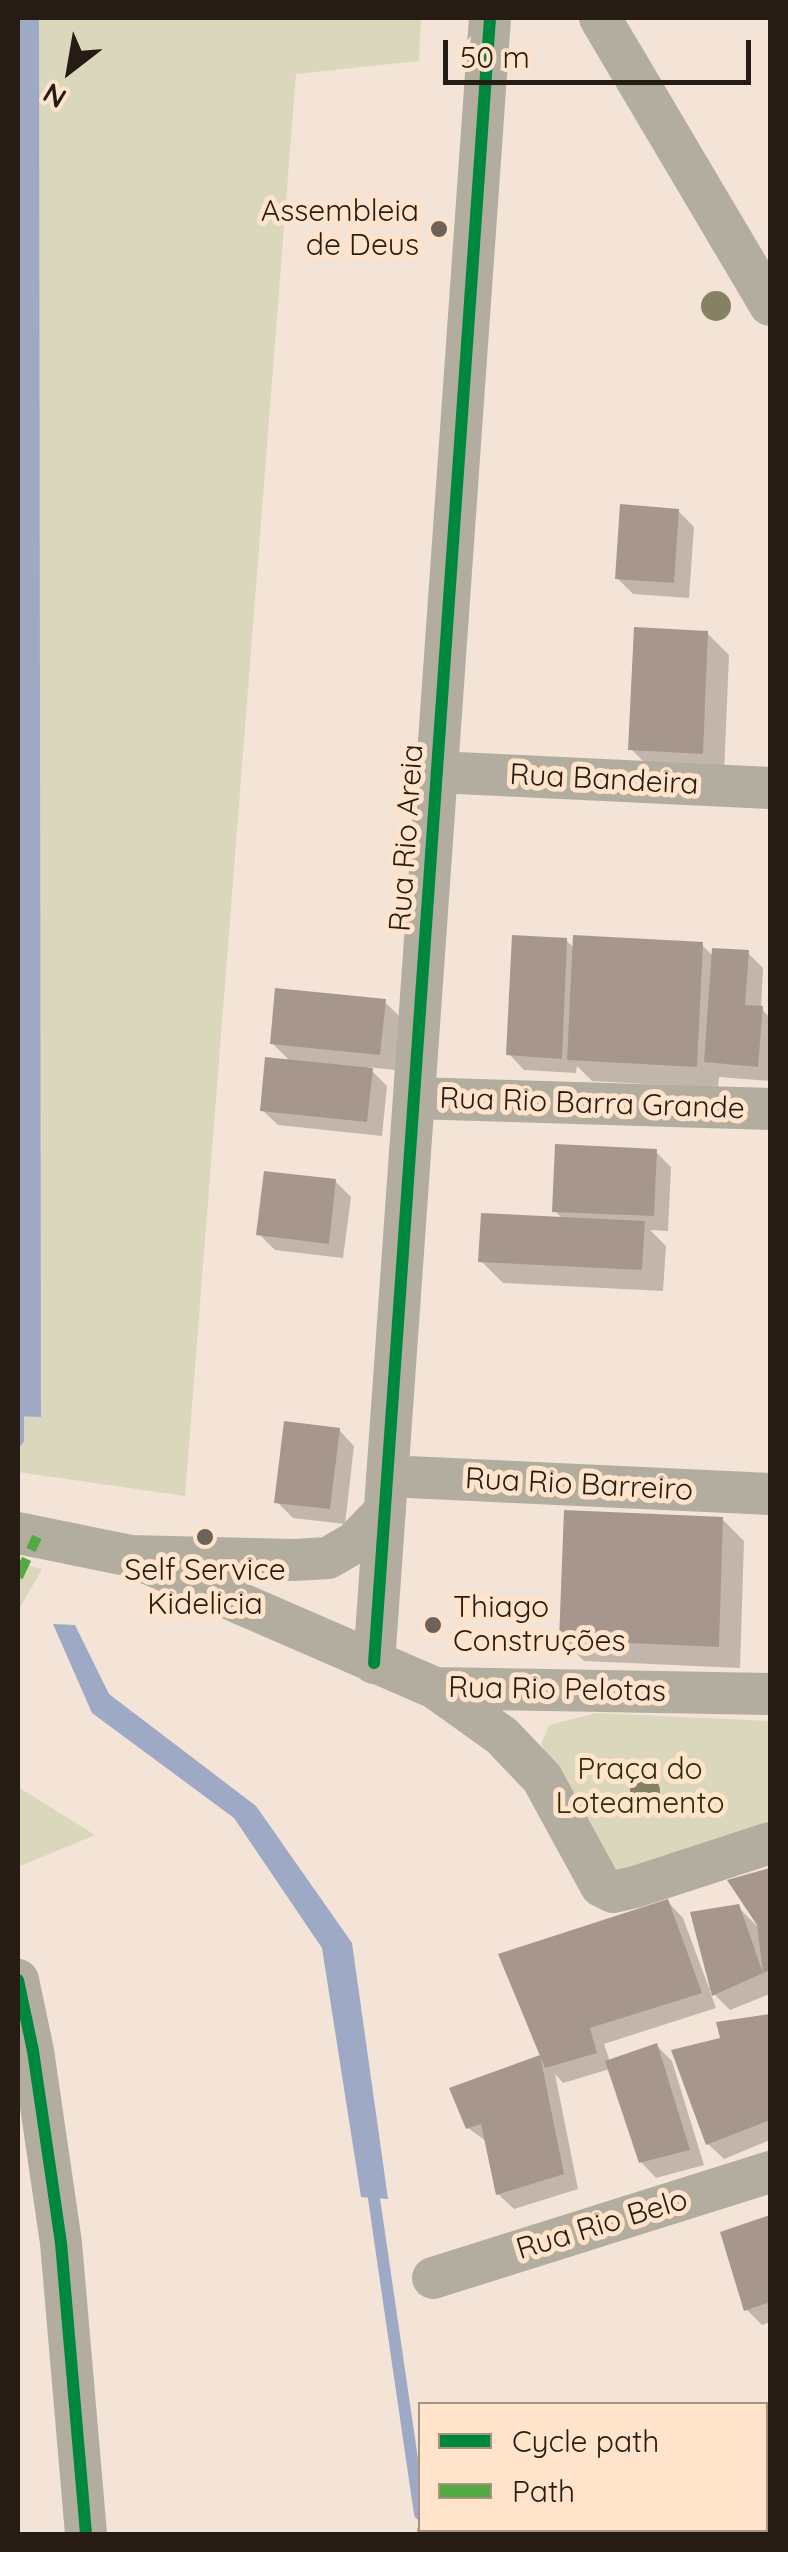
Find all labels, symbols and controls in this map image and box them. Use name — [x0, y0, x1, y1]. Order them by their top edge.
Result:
north arrow — [20, 20, 120, 120]
scale bar — [448, 20, 756, 82]
text: 50 m — [460, 38, 530, 76]
text: N — [36, 76, 72, 116]
place label: Assembleia de Deus — [261, 194, 419, 264]
marker: Assembleia de Deus — [428, 218, 450, 240]
street label: Rua Rio Areia — [382, 743, 432, 933]
street label: Rua Bandeira — [509, 757, 699, 803]
street label: Rua Rio Barra Grande — [439, 1081, 745, 1127]
street label: Rua Rio Barreiro — [464, 1461, 694, 1509]
marker: Self Service Kidelicia — [194, 1526, 216, 1548]
place label: Self Service Kidelicia — [124, 1553, 286, 1624]
place label: Thiago Construções — [453, 1590, 626, 1660]
marker: Thiago Construções — [422, 1614, 444, 1636]
street label: Rua Rio Pelotas — [448, 1670, 666, 1710]
park label: Praça do Loteamento — [555, 1752, 725, 1822]
street label: Rua Rio Belo — [512, 2182, 692, 2268]
legend — [418, 2402, 768, 2532]
text: Cycle path — [512, 2422, 659, 2460]
text: Path — [512, 2472, 575, 2510]

